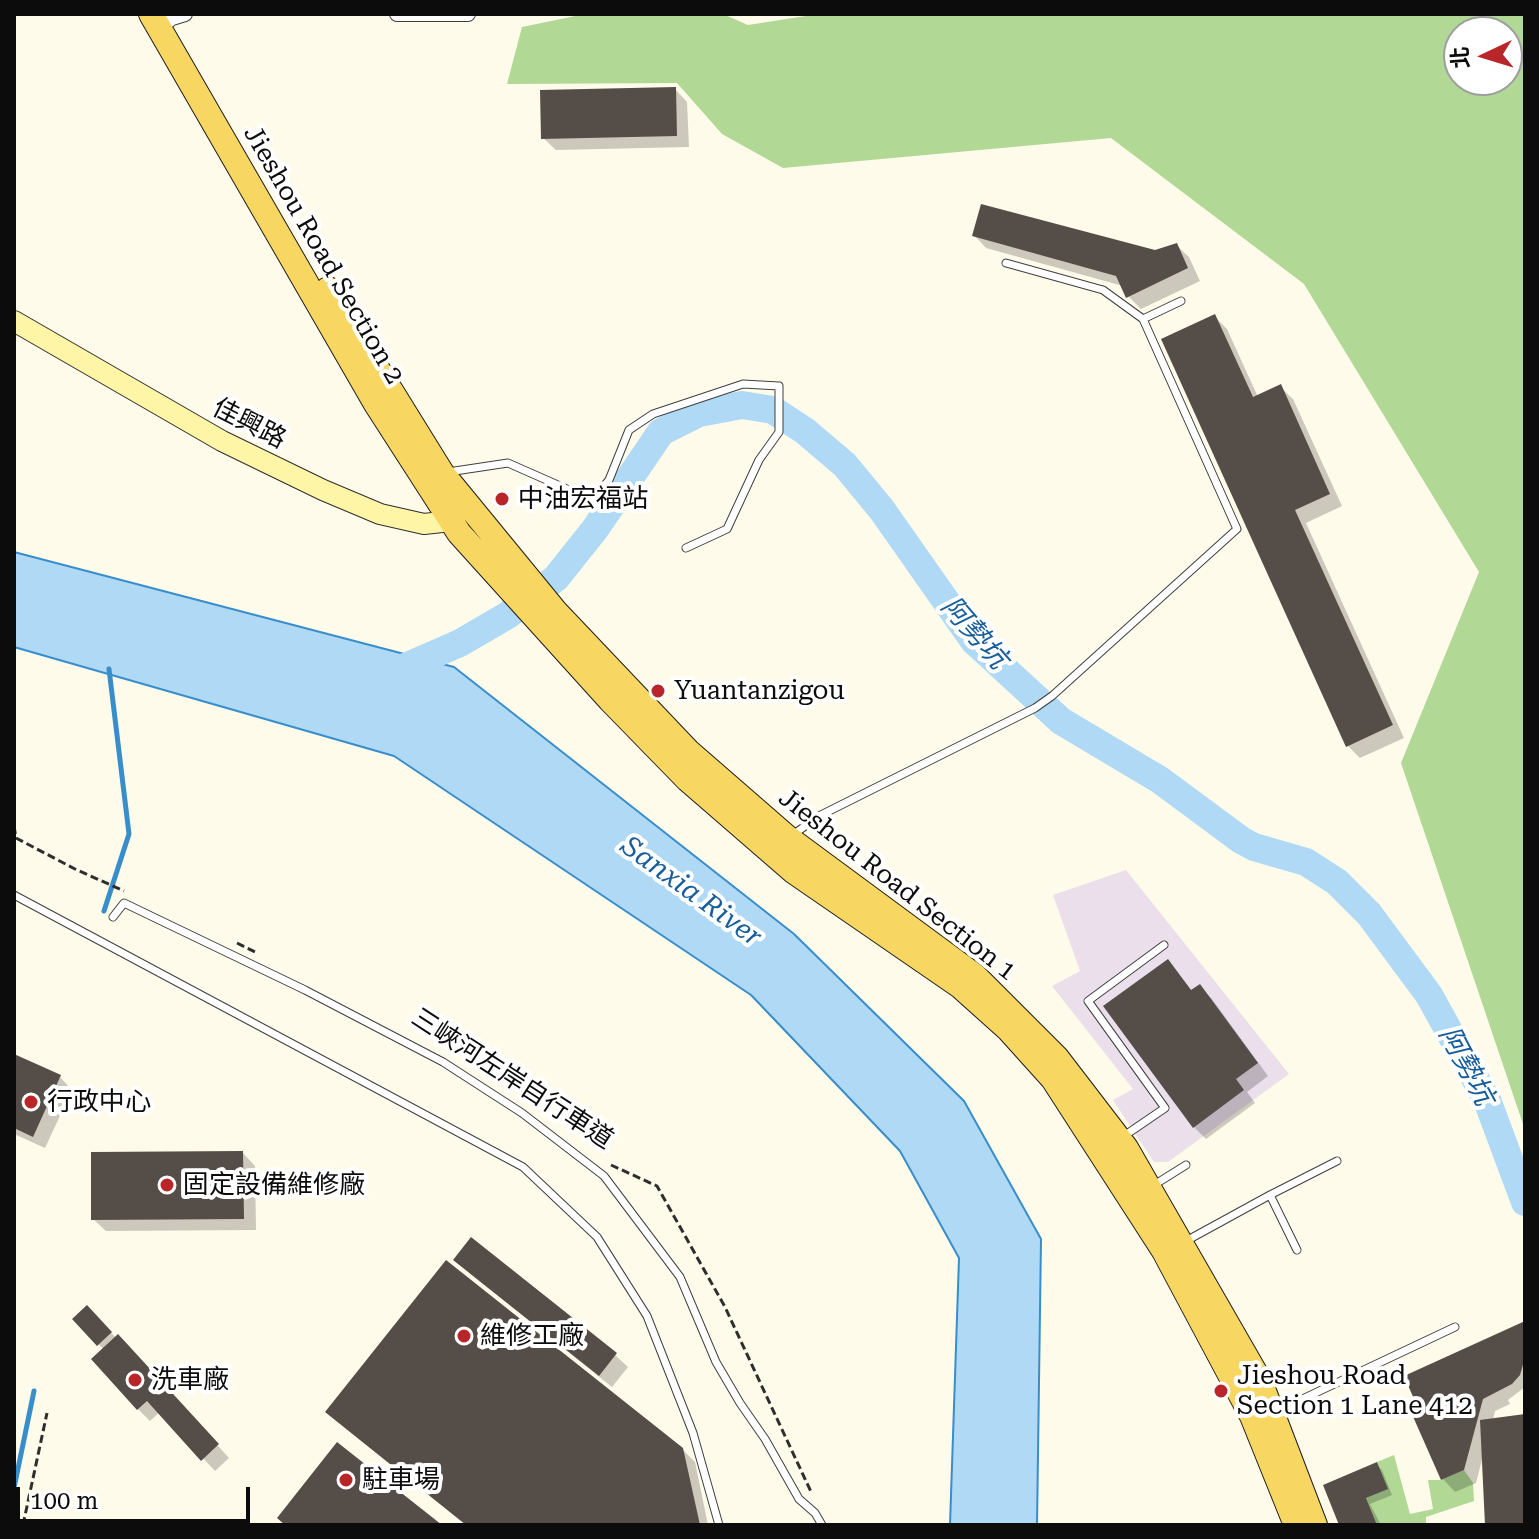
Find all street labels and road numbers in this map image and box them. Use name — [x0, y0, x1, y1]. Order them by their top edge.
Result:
street label: Jieshou Road Section 2 — [236, 120, 410, 390]
street label: 佳興路 — [207, 392, 291, 456]
street label: Jieshou Road Section 1 — [772, 783, 1022, 987]
street label: 三峽河左岸自行車道 — [405, 1002, 619, 1156]

